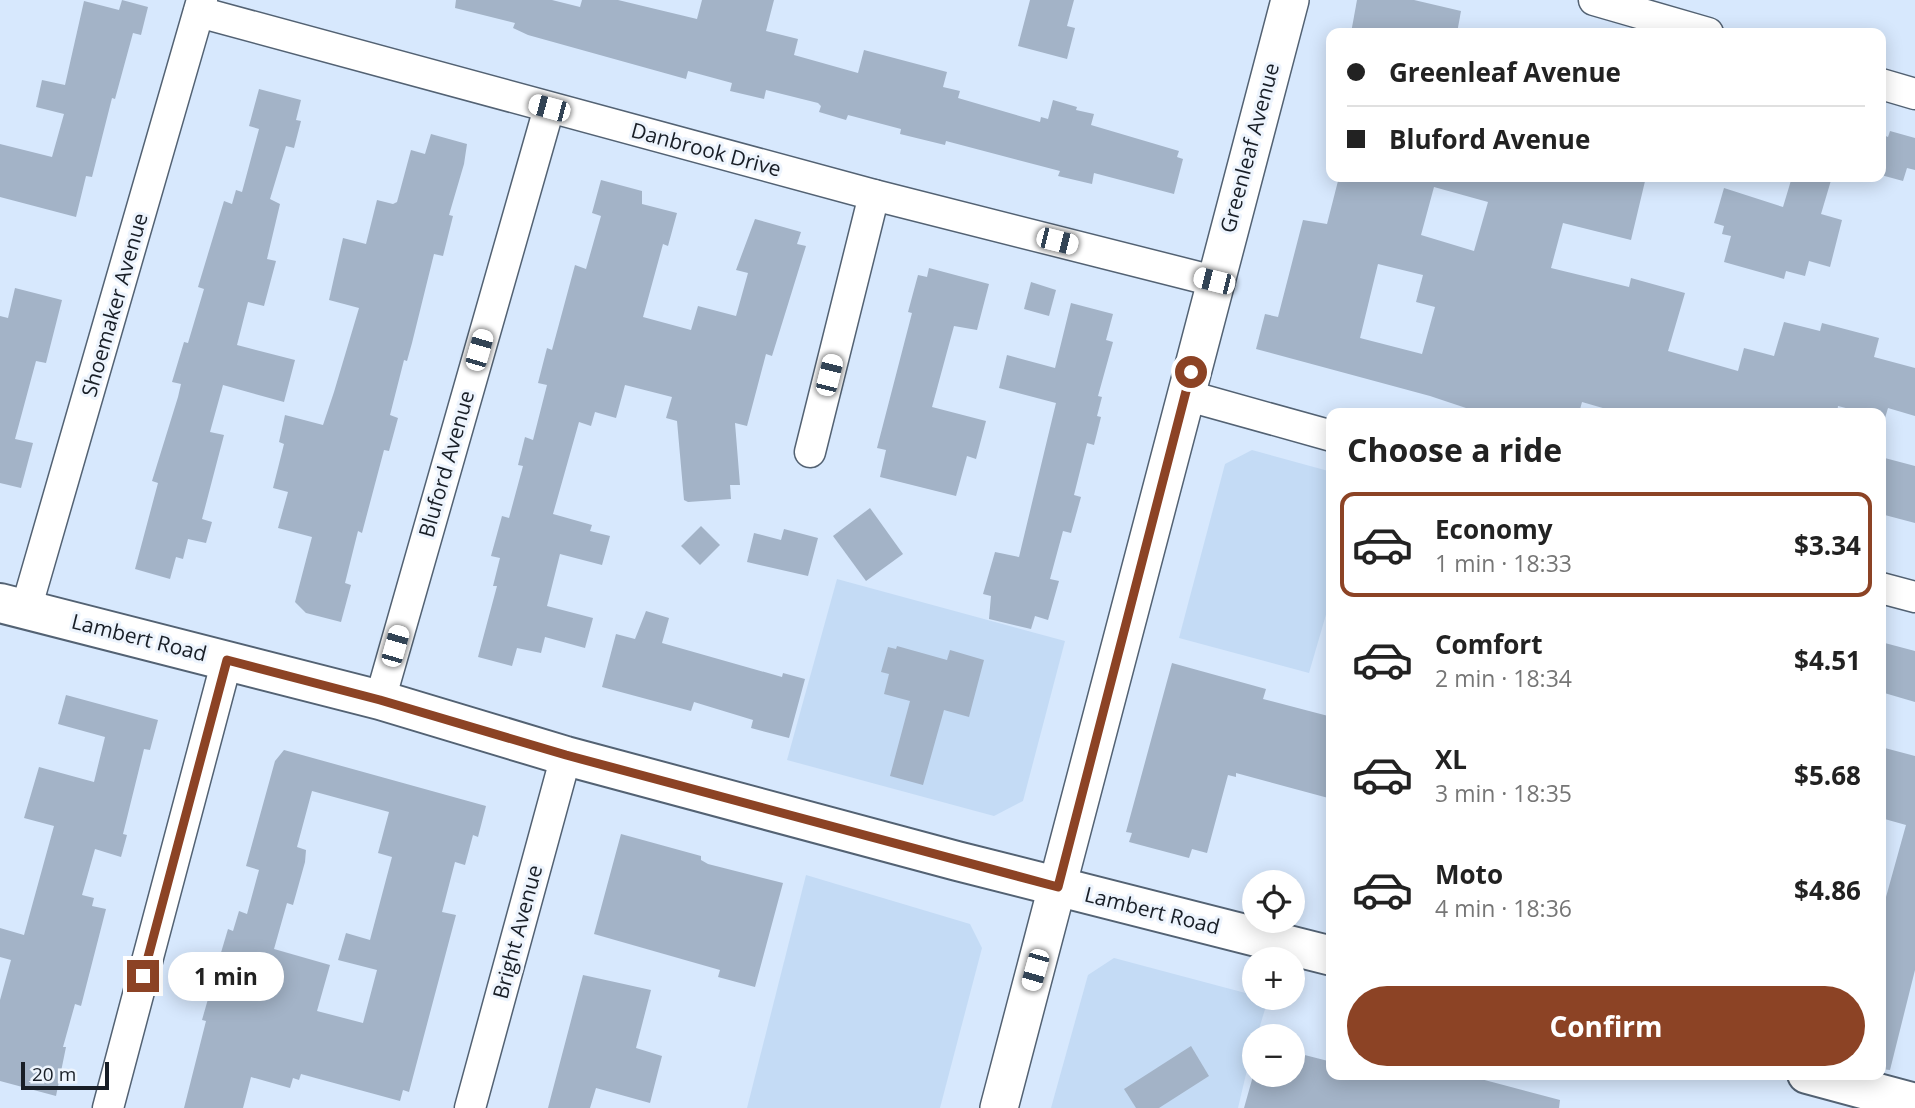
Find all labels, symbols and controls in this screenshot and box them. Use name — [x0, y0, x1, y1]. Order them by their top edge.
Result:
text: Greenleaf Avenue — [1389, 54, 1621, 90]
street label: Greenleaf Avenue — [1213, 60, 1285, 236]
car — [526, 92, 573, 124]
street label: Danbrook Drive — [628, 116, 784, 183]
text: Bluford Avenue — [1389, 121, 1590, 157]
street label: Shoemaker Avenue — [74, 210, 154, 400]
car — [1035, 226, 1080, 256]
car — [1192, 266, 1237, 296]
car — [464, 327, 495, 373]
car — [814, 352, 845, 398]
route start — [1175, 356, 1207, 388]
street label: Bluford Avenue — [412, 387, 480, 540]
text: Choose a ride — [1347, 428, 1562, 471]
text: Economy — [1435, 511, 1553, 547]
icon: car — [1351, 513, 1414, 576]
text: $3.34 — [1794, 527, 1861, 563]
text: 1 min · 18:33 — [1435, 547, 1572, 579]
street label: Lambert Road — [69, 607, 210, 667]
car — [380, 623, 411, 669]
text: Comfort — [1435, 626, 1542, 662]
icon: car — [1351, 628, 1414, 691]
text: $4.51 — [1794, 642, 1861, 678]
text: 2 min · 18:34 — [1435, 662, 1572, 694]
text: XL — [1435, 741, 1467, 777]
icon: car — [1351, 743, 1414, 806]
text: $5.68 — [1794, 757, 1861, 793]
text: 3 min · 18:35 — [1435, 777, 1572, 809]
text: Moto — [1435, 856, 1503, 892]
icon: car — [1351, 858, 1414, 921]
street label: Bright Avenue — [486, 862, 548, 1002]
map controls — [1242, 870, 1305, 1087]
button: locate — [1242, 870, 1305, 933]
text: $4.86 — [1794, 872, 1861, 908]
street label: Lambert Road — [1082, 880, 1223, 940]
text: 4 min · 18:36 — [1435, 892, 1572, 924]
car — [1020, 947, 1051, 993]
button: + — [1242, 947, 1305, 1010]
callout: 1 min — [168, 951, 283, 1000]
route end — [127, 960, 159, 992]
text: 1 min — [194, 960, 258, 992]
button: Confirm — [1347, 986, 1865, 1066]
button: − — [1242, 1024, 1305, 1087]
scale bar — [21, 1059, 108, 1091]
text: 20 m — [32, 1061, 76, 1087]

